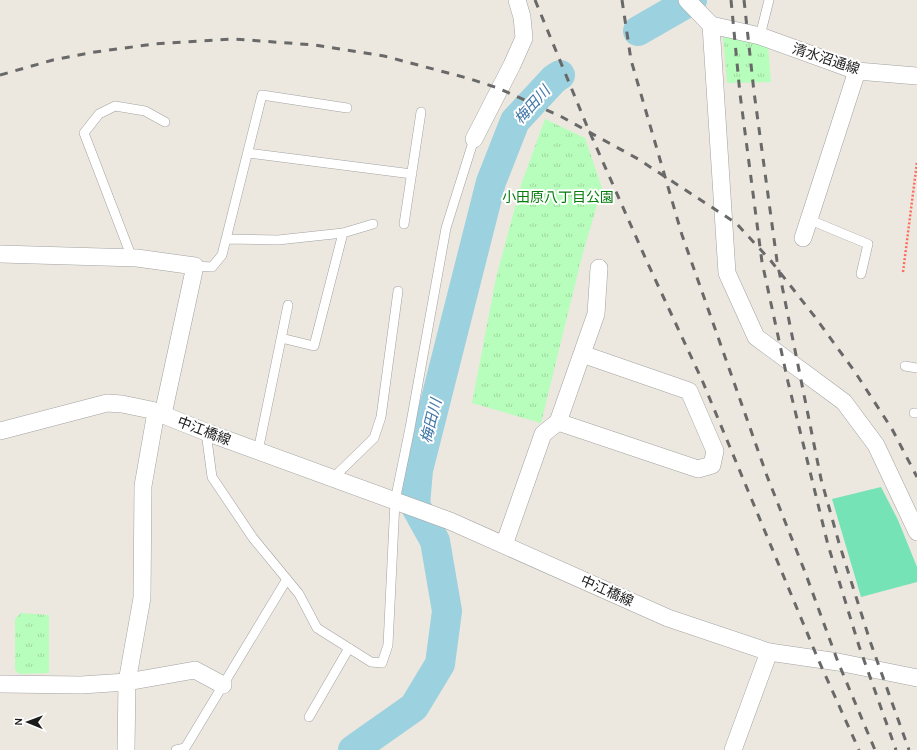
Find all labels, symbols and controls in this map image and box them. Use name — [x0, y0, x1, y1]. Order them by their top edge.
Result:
street label: 清水沼通線 — [790, 40, 862, 78]
water label: 梅田川 — [510, 81, 555, 128]
park label: 小田原八丁目公園 — [502, 189, 614, 206]
water label: 梅田川 — [417, 395, 446, 445]
street label: 中江橋線 — [175, 413, 233, 449]
street label: 中江橋線 — [578, 572, 636, 610]
north arrow — [8, 702, 48, 742]
text: N — [12, 718, 25, 726]

